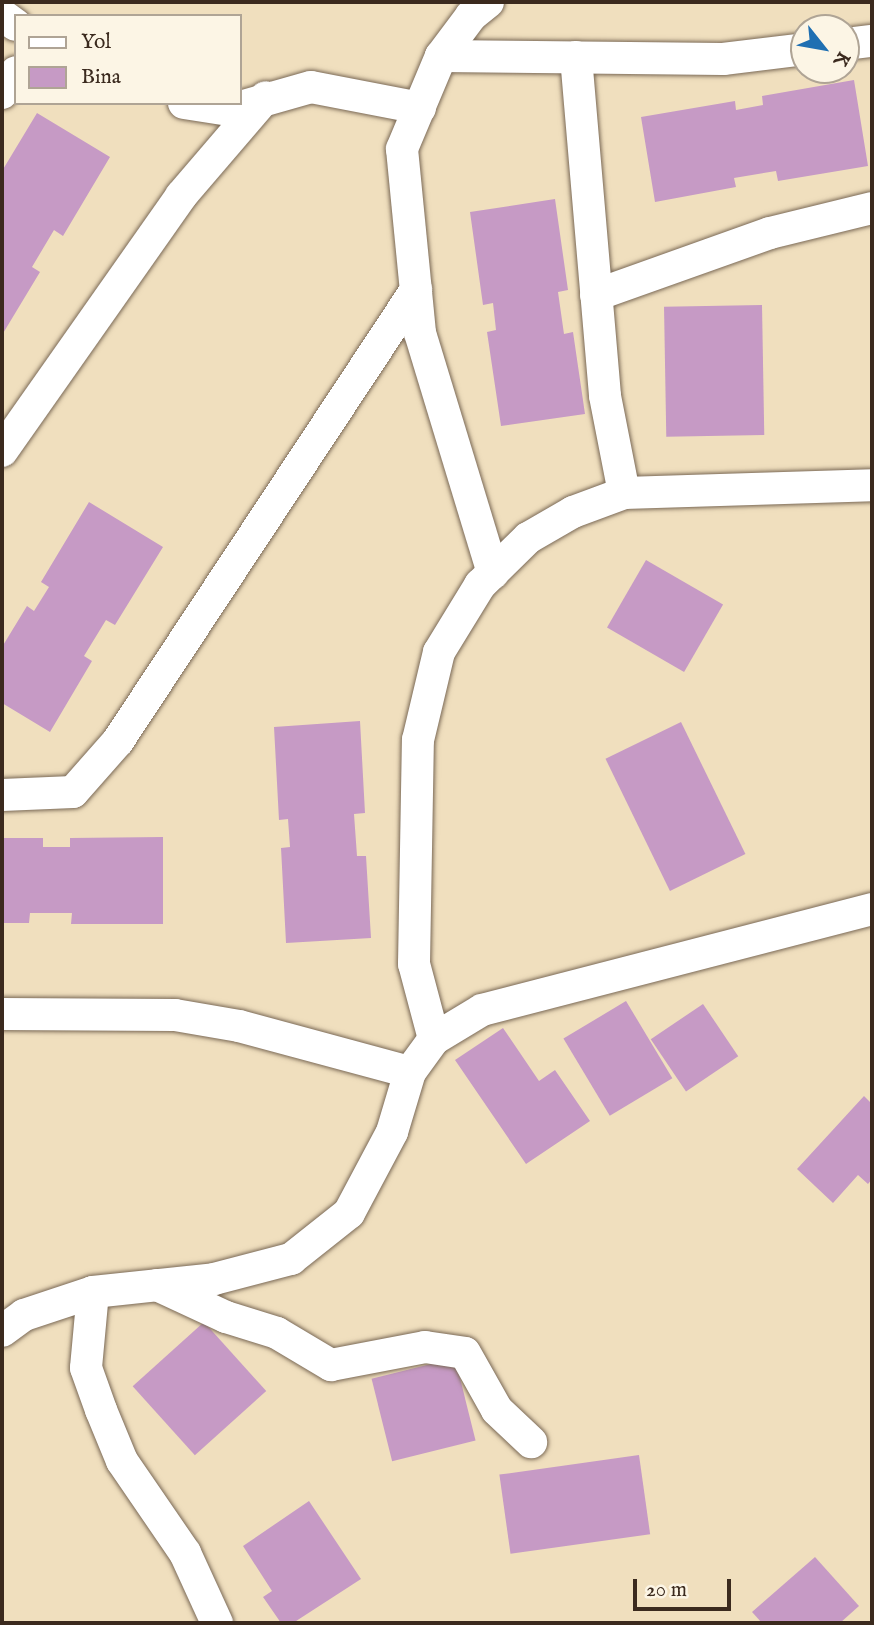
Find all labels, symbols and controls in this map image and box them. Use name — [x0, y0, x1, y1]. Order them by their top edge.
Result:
legend — [14, 14, 242, 105]
north arrow — [790, 14, 860, 84]
text: Yol — [81, 29, 111, 56]
text: K — [827, 47, 855, 71]
text: Bina — [81, 64, 121, 91]
scale bar — [636, 1566, 734, 1610]
text: 20 m — [646, 1577, 687, 1604]

